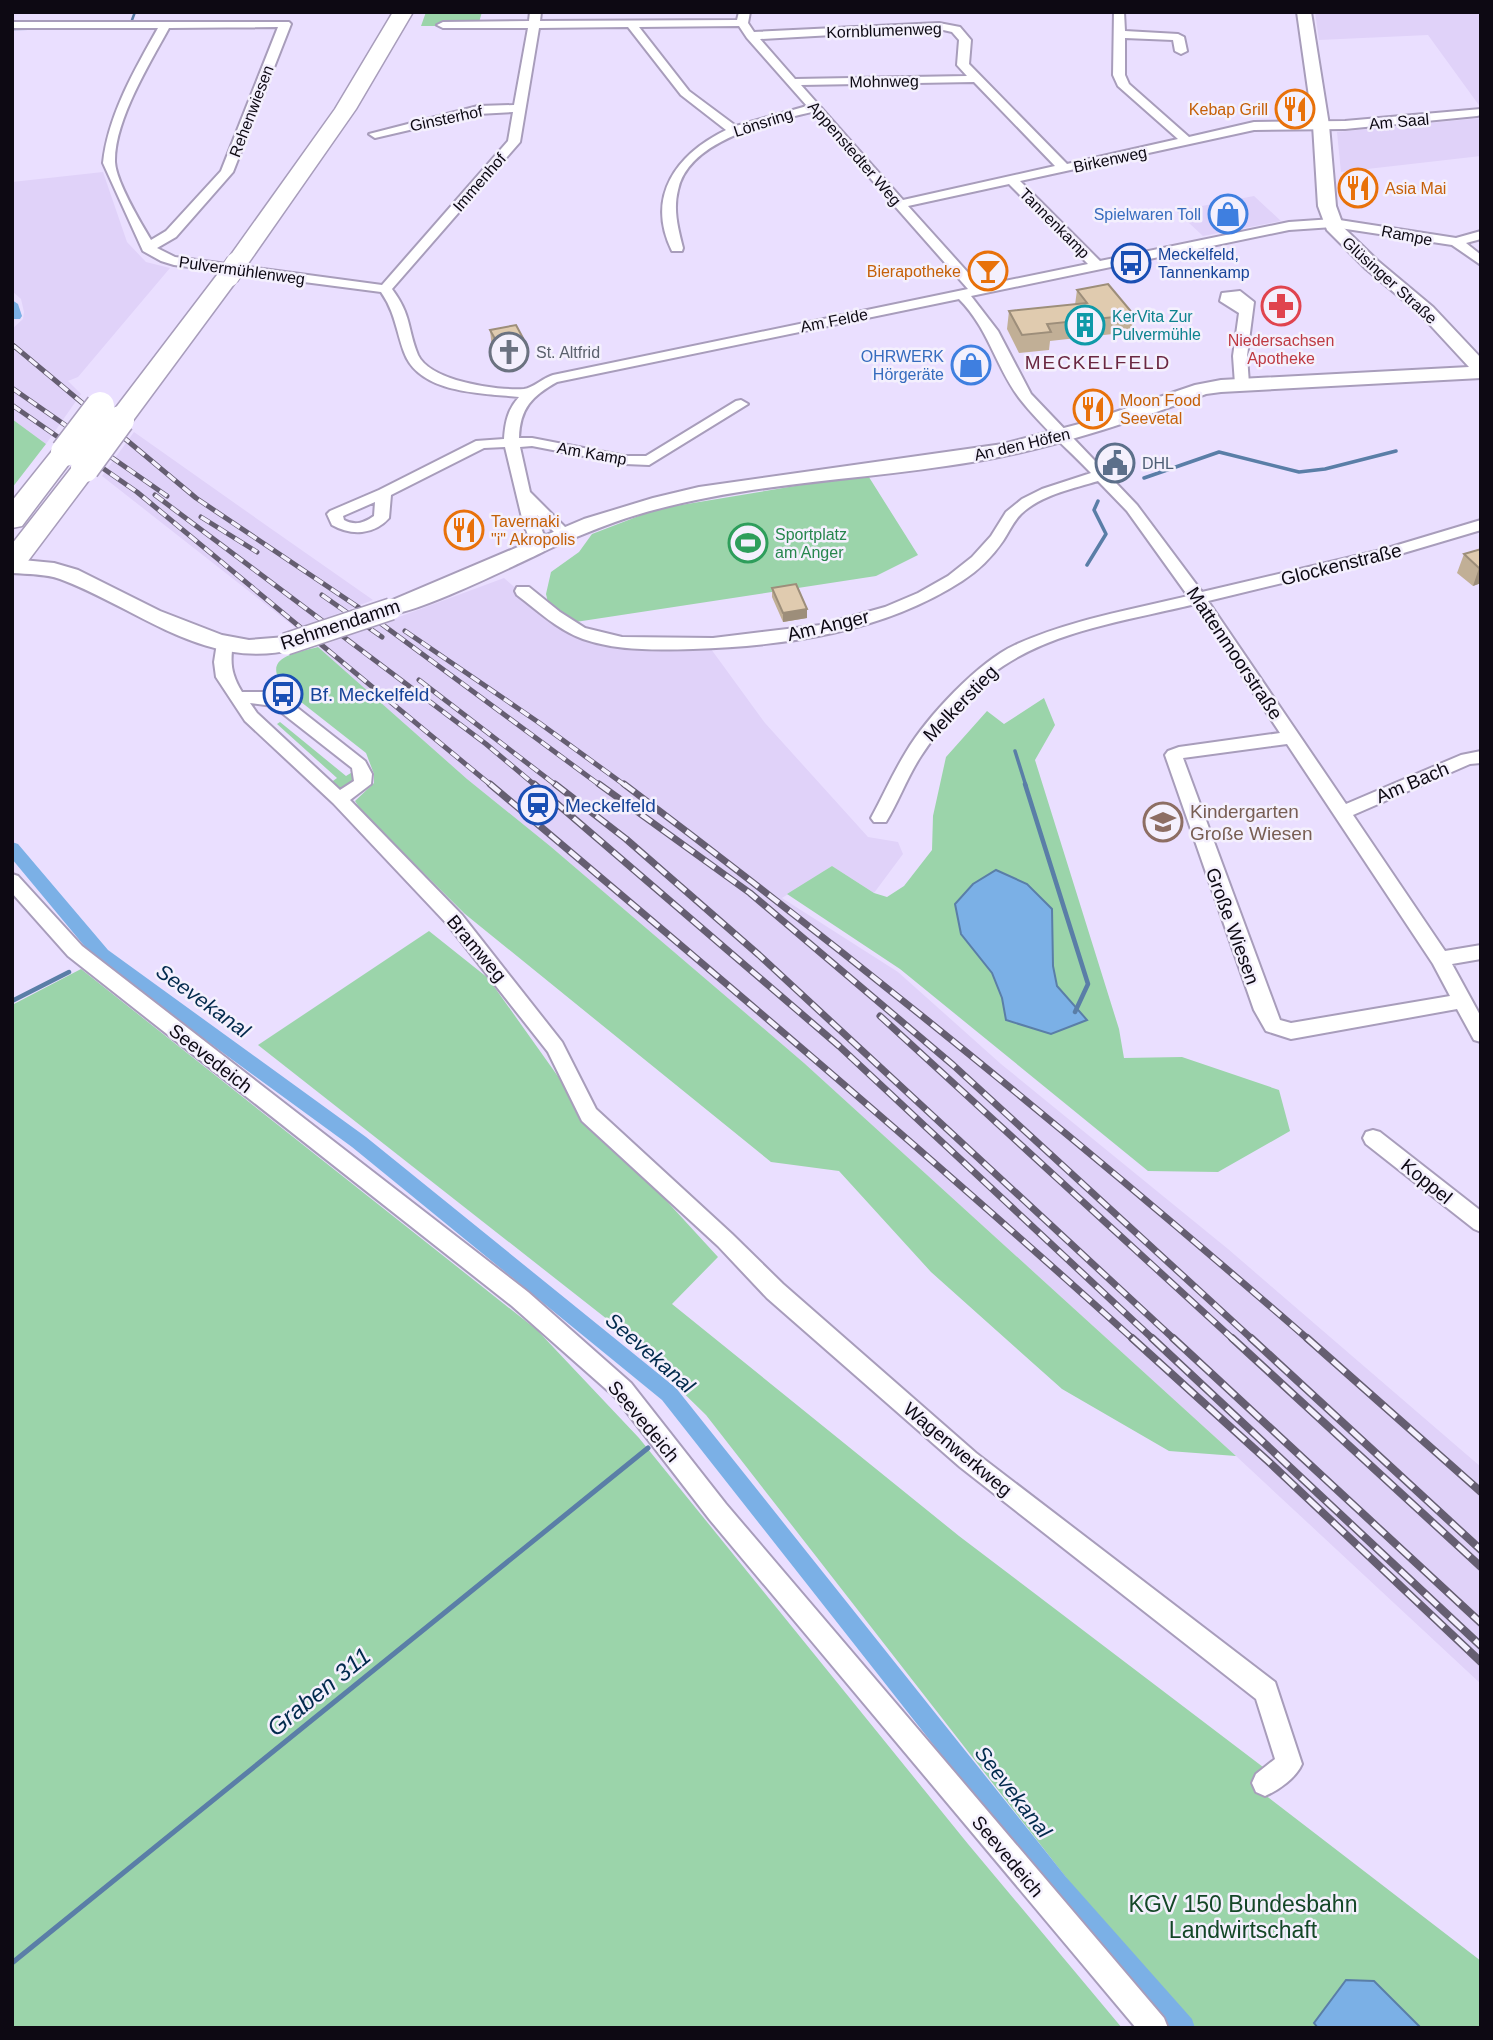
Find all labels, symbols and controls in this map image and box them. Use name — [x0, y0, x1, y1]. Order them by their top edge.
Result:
street label: Kornblumenweg — [826, 20, 942, 41]
street label: Rehenwiesen — [226, 63, 277, 159]
street label: Mohnweg — [849, 72, 919, 91]
restaurant icon: Kebap Grill — [1274, 88, 1316, 130]
street label: Appenstedter Weg — [805, 98, 904, 209]
place label: Kebap Grill — [1189, 101, 1268, 118]
street label: Ginsterhof — [408, 102, 485, 134]
street label: Lönsring — [731, 105, 795, 140]
street label: Am Saal — [1368, 110, 1430, 133]
street label: Birkenweg — [1072, 143, 1148, 176]
street label: Immenhof — [450, 149, 509, 215]
restaurant icon: Asia Mai — [1337, 167, 1379, 209]
place label: Asia Mai — [1385, 180, 1446, 197]
street label: Tannenkamp — [1016, 185, 1093, 262]
shop icon: Spielwaren Toll — [1207, 193, 1249, 235]
place label: Spielwaren Toll — [1094, 206, 1201, 223]
street label: Rampe — [1380, 222, 1434, 249]
street label: Glüsinger Straße — [1339, 234, 1440, 327]
bus stop icon: Meckelfeld, Tannenkamp — [1110, 242, 1152, 284]
place label: Meckelfeld, Tannenkamp — [1158, 246, 1250, 281]
bar icon: Bierapotheke — [967, 250, 1009, 292]
street label: Pulvermühlenweg — [178, 253, 306, 288]
place label: Bierapotheke — [867, 263, 961, 280]
pharmacy icon: Niedersachsen Apotheke — [1260, 285, 1302, 327]
building icon: KerVita Zur Pulvermühle — [1064, 304, 1106, 346]
street label: Am Felde — [799, 306, 869, 335]
place label: KerVita Zur Pulvermühle — [1112, 308, 1201, 343]
church icon: St. Altfrid — [488, 331, 530, 373]
place label: Niedersachsen Apotheke — [1228, 332, 1334, 367]
place label: St. Altfrid — [536, 344, 600, 361]
shop icon: OHRWERK Hörgeräte — [950, 344, 992, 386]
place label: OHRWERK Hörgeräte — [861, 348, 944, 383]
district label: MECKELFELD — [1025, 352, 1171, 373]
restaurant icon: Moon Food Seevetal — [1072, 388, 1114, 430]
place label: Moon Food Seevetal — [1120, 392, 1201, 427]
street label: An den Höfen — [973, 425, 1072, 464]
street label: Am Kamp — [556, 439, 628, 468]
public building icon: DHL — [1094, 442, 1136, 484]
place label: DHL — [1142, 455, 1174, 472]
restaurant icon: Tavernaki "i" Akropolis — [443, 509, 485, 551]
place label: Tavernaki "i" Akropolis — [491, 513, 575, 548]
sports icon: Sportplatz am Anger — [727, 522, 769, 564]
place label: Sportplatz am Anger — [775, 526, 847, 561]
street label: Glockenstraße — [1279, 539, 1404, 590]
street label: Mattenmoorstraße — [1182, 583, 1287, 723]
street label: Rehmendamm — [278, 595, 403, 654]
street label: Am Anger — [785, 606, 872, 645]
street label: Melkerstieg — [919, 661, 1002, 746]
bus stop icon: Bf. Meckelfeld — [262, 673, 304, 715]
place label: Bf. Meckelfeld — [310, 684, 429, 705]
street label: Am Bach — [1373, 758, 1452, 807]
station icon: Meckelfeld — [517, 784, 559, 826]
place label: Meckelfeld — [565, 795, 656, 816]
school or university icon: Kindergarten Große Wiesen — [1142, 801, 1184, 843]
place label: Kindergarten Große Wiesen — [1190, 801, 1312, 844]
street label: Große Wiesen — [1202, 865, 1263, 987]
street label: Bramweg — [443, 911, 510, 986]
water label: Seevekanal — [152, 959, 256, 1043]
street label: Seevedeich — [165, 1020, 256, 1097]
street label: Koppel — [1397, 1155, 1456, 1208]
water label: Seevekanal — [601, 1308, 700, 1398]
street label: Seevedeich — [604, 1377, 684, 1466]
street label: Wagenwerkweg — [899, 1398, 1016, 1501]
water label: Graben 311 — [262, 1642, 376, 1741]
water label: Seevekanal — [971, 1741, 1057, 1843]
street label: Seevedeich — [968, 1812, 1048, 1901]
park label: KGV 150 Bundesbahn Landwirtschaft — [1129, 1891, 1357, 1943]

